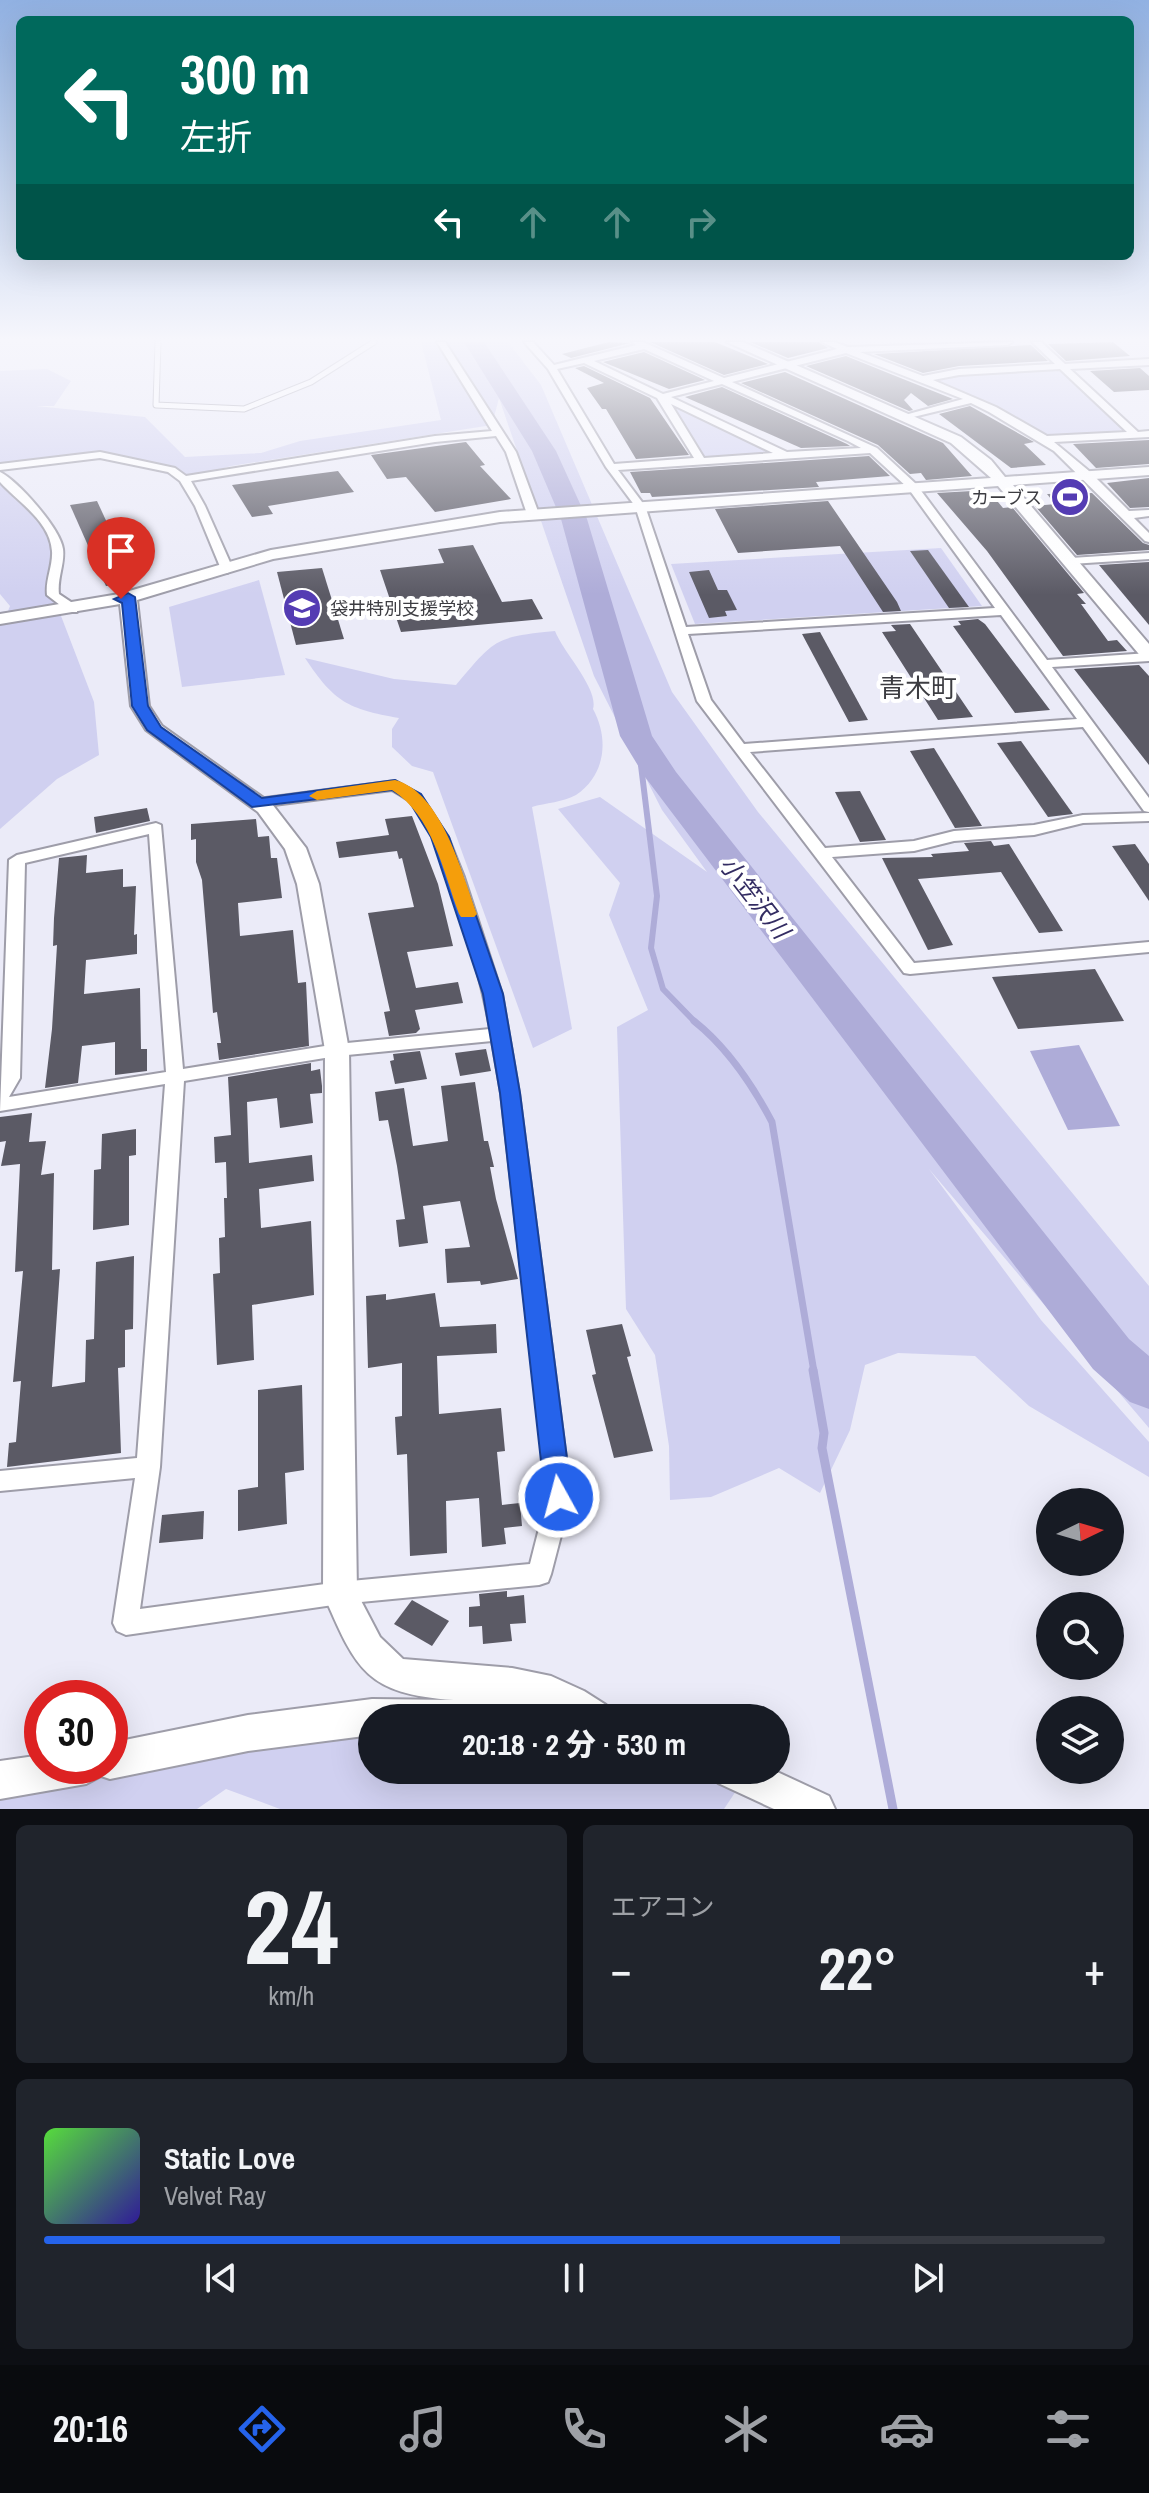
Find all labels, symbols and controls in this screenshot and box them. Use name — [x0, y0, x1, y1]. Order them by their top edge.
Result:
text: 300 m — [180, 36, 310, 111]
icon: left — [48, 48, 152, 152]
text: 左折 — [180, 113, 252, 161]
icon: left — [427, 200, 471, 244]
icon: ahead — [511, 200, 555, 244]
icon: ahead — [595, 200, 639, 244]
icon: right — [679, 200, 723, 244]
sports icon: カーブス — [1049, 476, 1091, 518]
place label: カーブス — [971, 485, 1042, 510]
pin — [87, 517, 155, 599]
icon: arrive — [99, 529, 143, 573]
school or university icon: 袋井特別支援学校 — [281, 587, 323, 629]
place label: 袋井特別支援学校 — [330, 596, 474, 621]
district label: 青木町 — [879, 670, 957, 705]
water label: 小笠沢川 — [713, 849, 799, 947]
position arrow — [517, 1455, 601, 1539]
north arrow — [1036, 1488, 1124, 1576]
map controls — [1036, 1488, 1124, 1784]
button: search — [1036, 1592, 1124, 1680]
speed limit sign: 30 — [24, 1680, 128, 1784]
button: layers — [1036, 1696, 1124, 1784]
text: 20:18 · 2 分 · 530 m — [462, 1724, 686, 1764]
text: 24 — [244, 1856, 339, 1996]
text: エアコン — [611, 1889, 715, 1924]
text: 22° — [818, 1928, 897, 2009]
text: − — [611, 1939, 632, 1999]
text: + — [1084, 1939, 1105, 1999]
text: km/h — [268, 1978, 314, 2013]
text: Static Love — [164, 2138, 295, 2178]
text: Velvet Ray — [164, 2178, 266, 2213]
icon: previous — [199, 2256, 243, 2300]
icon: pause — [552, 2256, 596, 2300]
icon: next — [906, 2256, 950, 2300]
icon: directions — [234, 2401, 290, 2457]
icon: music — [395, 2401, 451, 2457]
icon: phone — [556, 2401, 612, 2457]
icon: climate — [718, 2401, 774, 2457]
icon: car — [879, 2401, 935, 2457]
icon: filters — [1040, 2401, 1096, 2457]
text: 20:16 — [53, 2405, 128, 2453]

